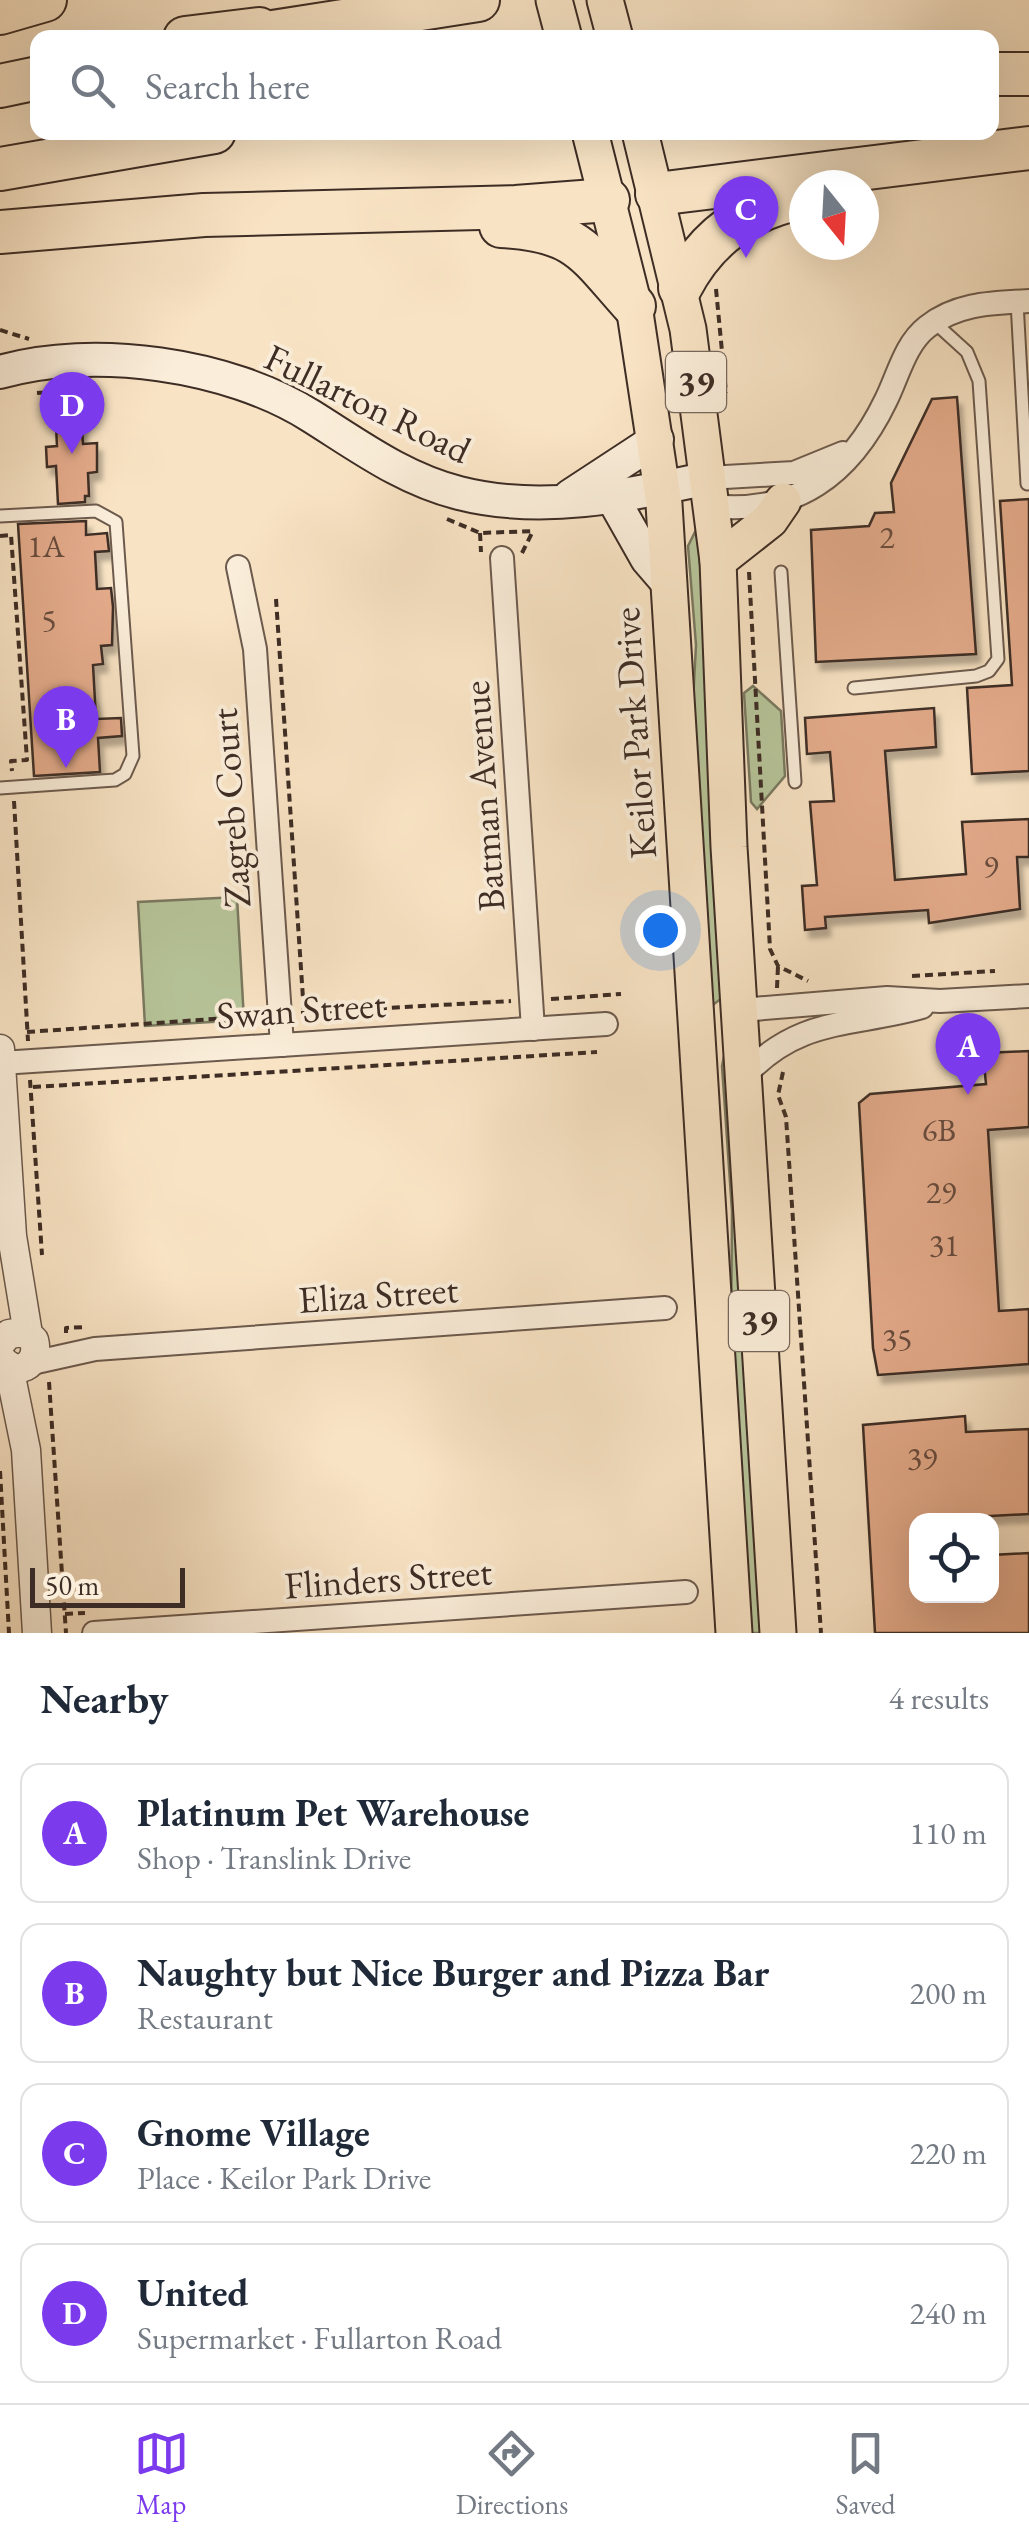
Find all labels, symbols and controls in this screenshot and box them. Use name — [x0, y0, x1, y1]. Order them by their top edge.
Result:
search box — [30, 30, 999, 140]
icon: search — [65, 58, 120, 113]
text: Search here — [145, 61, 310, 110]
north arrow — [789, 170, 879, 260]
pin: C — [714, 176, 778, 258]
street label: Fullarton Road — [257, 332, 480, 474]
road number: 39 — [666, 352, 726, 412]
pin: D — [40, 372, 104, 454]
house number: 2 — [879, 516, 895, 558]
house number: 1A — [27, 525, 66, 567]
house number: 5 — [41, 599, 57, 641]
street label: Keilor Park Drive — [601, 606, 667, 860]
street label: Batman Avenue — [451, 679, 515, 913]
pin: B — [34, 686, 98, 768]
street label: Zagreb Court — [199, 707, 261, 909]
house number: 9 — [983, 845, 999, 887]
your location — [635, 905, 686, 956]
street label: Swan Street — [215, 979, 387, 1039]
pin: A — [936, 1012, 1000, 1095]
house number: 6B — [922, 1109, 956, 1151]
house number: 29 — [926, 1171, 956, 1213]
house number: 31 — [929, 1224, 959, 1266]
street label: Eliza Street — [296, 1264, 460, 1324]
road number: 39 — [729, 1291, 789, 1351]
house number: 35 — [882, 1318, 912, 1360]
house number: 39 — [907, 1437, 937, 1479]
map controls — [909, 1513, 999, 1603]
button: locate — [909, 1513, 999, 1603]
street label: Flinders Street — [283, 1546, 494, 1610]
scale bar — [30, 1563, 185, 1608]
text: 50 m — [45, 1567, 99, 1603]
text: Nearby — [40, 1671, 169, 1726]
text: 4 results — [889, 1677, 989, 1719]
text: Platinum Pet Warehouse — [137, 1788, 529, 1837]
text: A — [63, 1812, 86, 1854]
text: 110 m — [910, 1812, 987, 1854]
text: Shop · Translink Drive — [137, 1837, 411, 1879]
text: Naughty but Nice Burger and Pizza Bar — [137, 1948, 769, 1997]
text: B — [64, 1972, 85, 2014]
text: 200 m — [910, 1972, 987, 2014]
text: Restaurant — [137, 1997, 273, 2039]
text: Gnome Village — [137, 2108, 370, 2157]
text: C — [63, 2132, 86, 2174]
text: 220 m — [910, 2132, 987, 2174]
text: Place · Keilor Park Drive — [137, 2157, 431, 2199]
text: United — [137, 2268, 249, 2317]
text: D — [62, 2292, 87, 2334]
text: 240 m — [910, 2292, 987, 2334]
text: Supermarket · Fullarton Road — [137, 2317, 502, 2359]
tab: Map — [134, 2426, 189, 2522]
tab: Directions — [456, 2426, 568, 2522]
tab: Saved — [835, 2426, 895, 2522]

